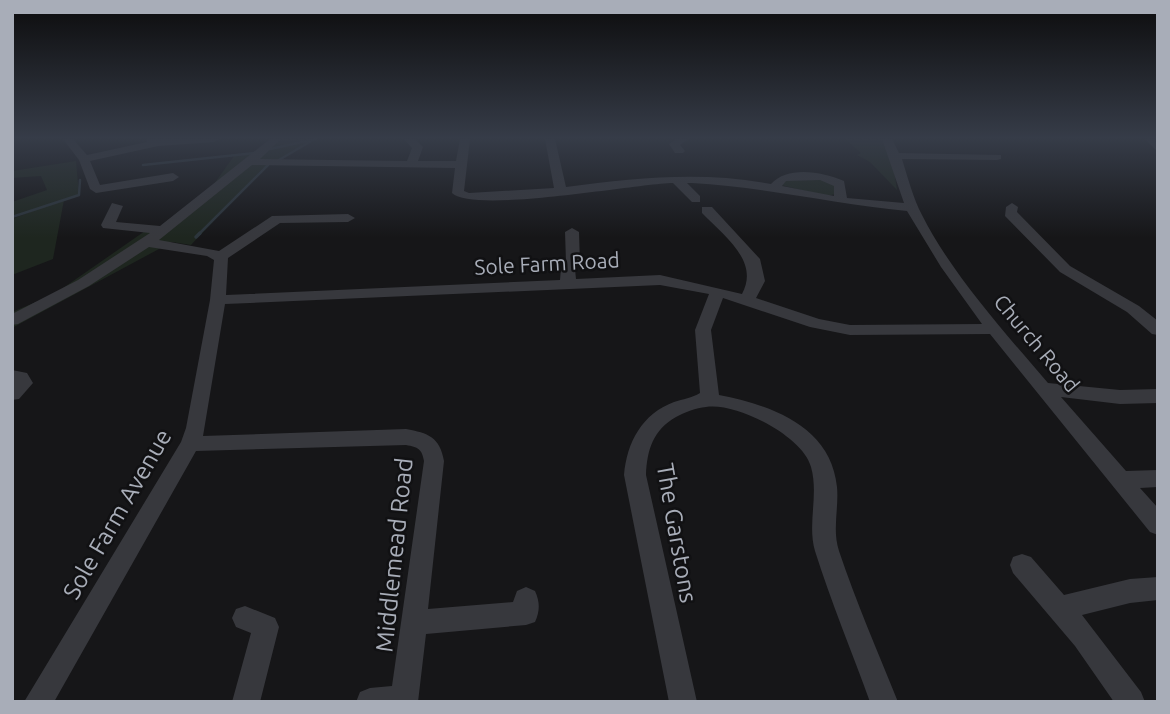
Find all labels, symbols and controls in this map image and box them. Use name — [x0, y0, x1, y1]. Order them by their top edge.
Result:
street label: Sole Farm Road — [474, 247, 620, 279]
street label: Church Road — [989, 289, 1085, 397]
street label: Sole Farm Avenue — [57, 424, 177, 604]
street label: Middlemead Road — [370, 456, 418, 654]
street label: The Garstons — [651, 461, 703, 605]

